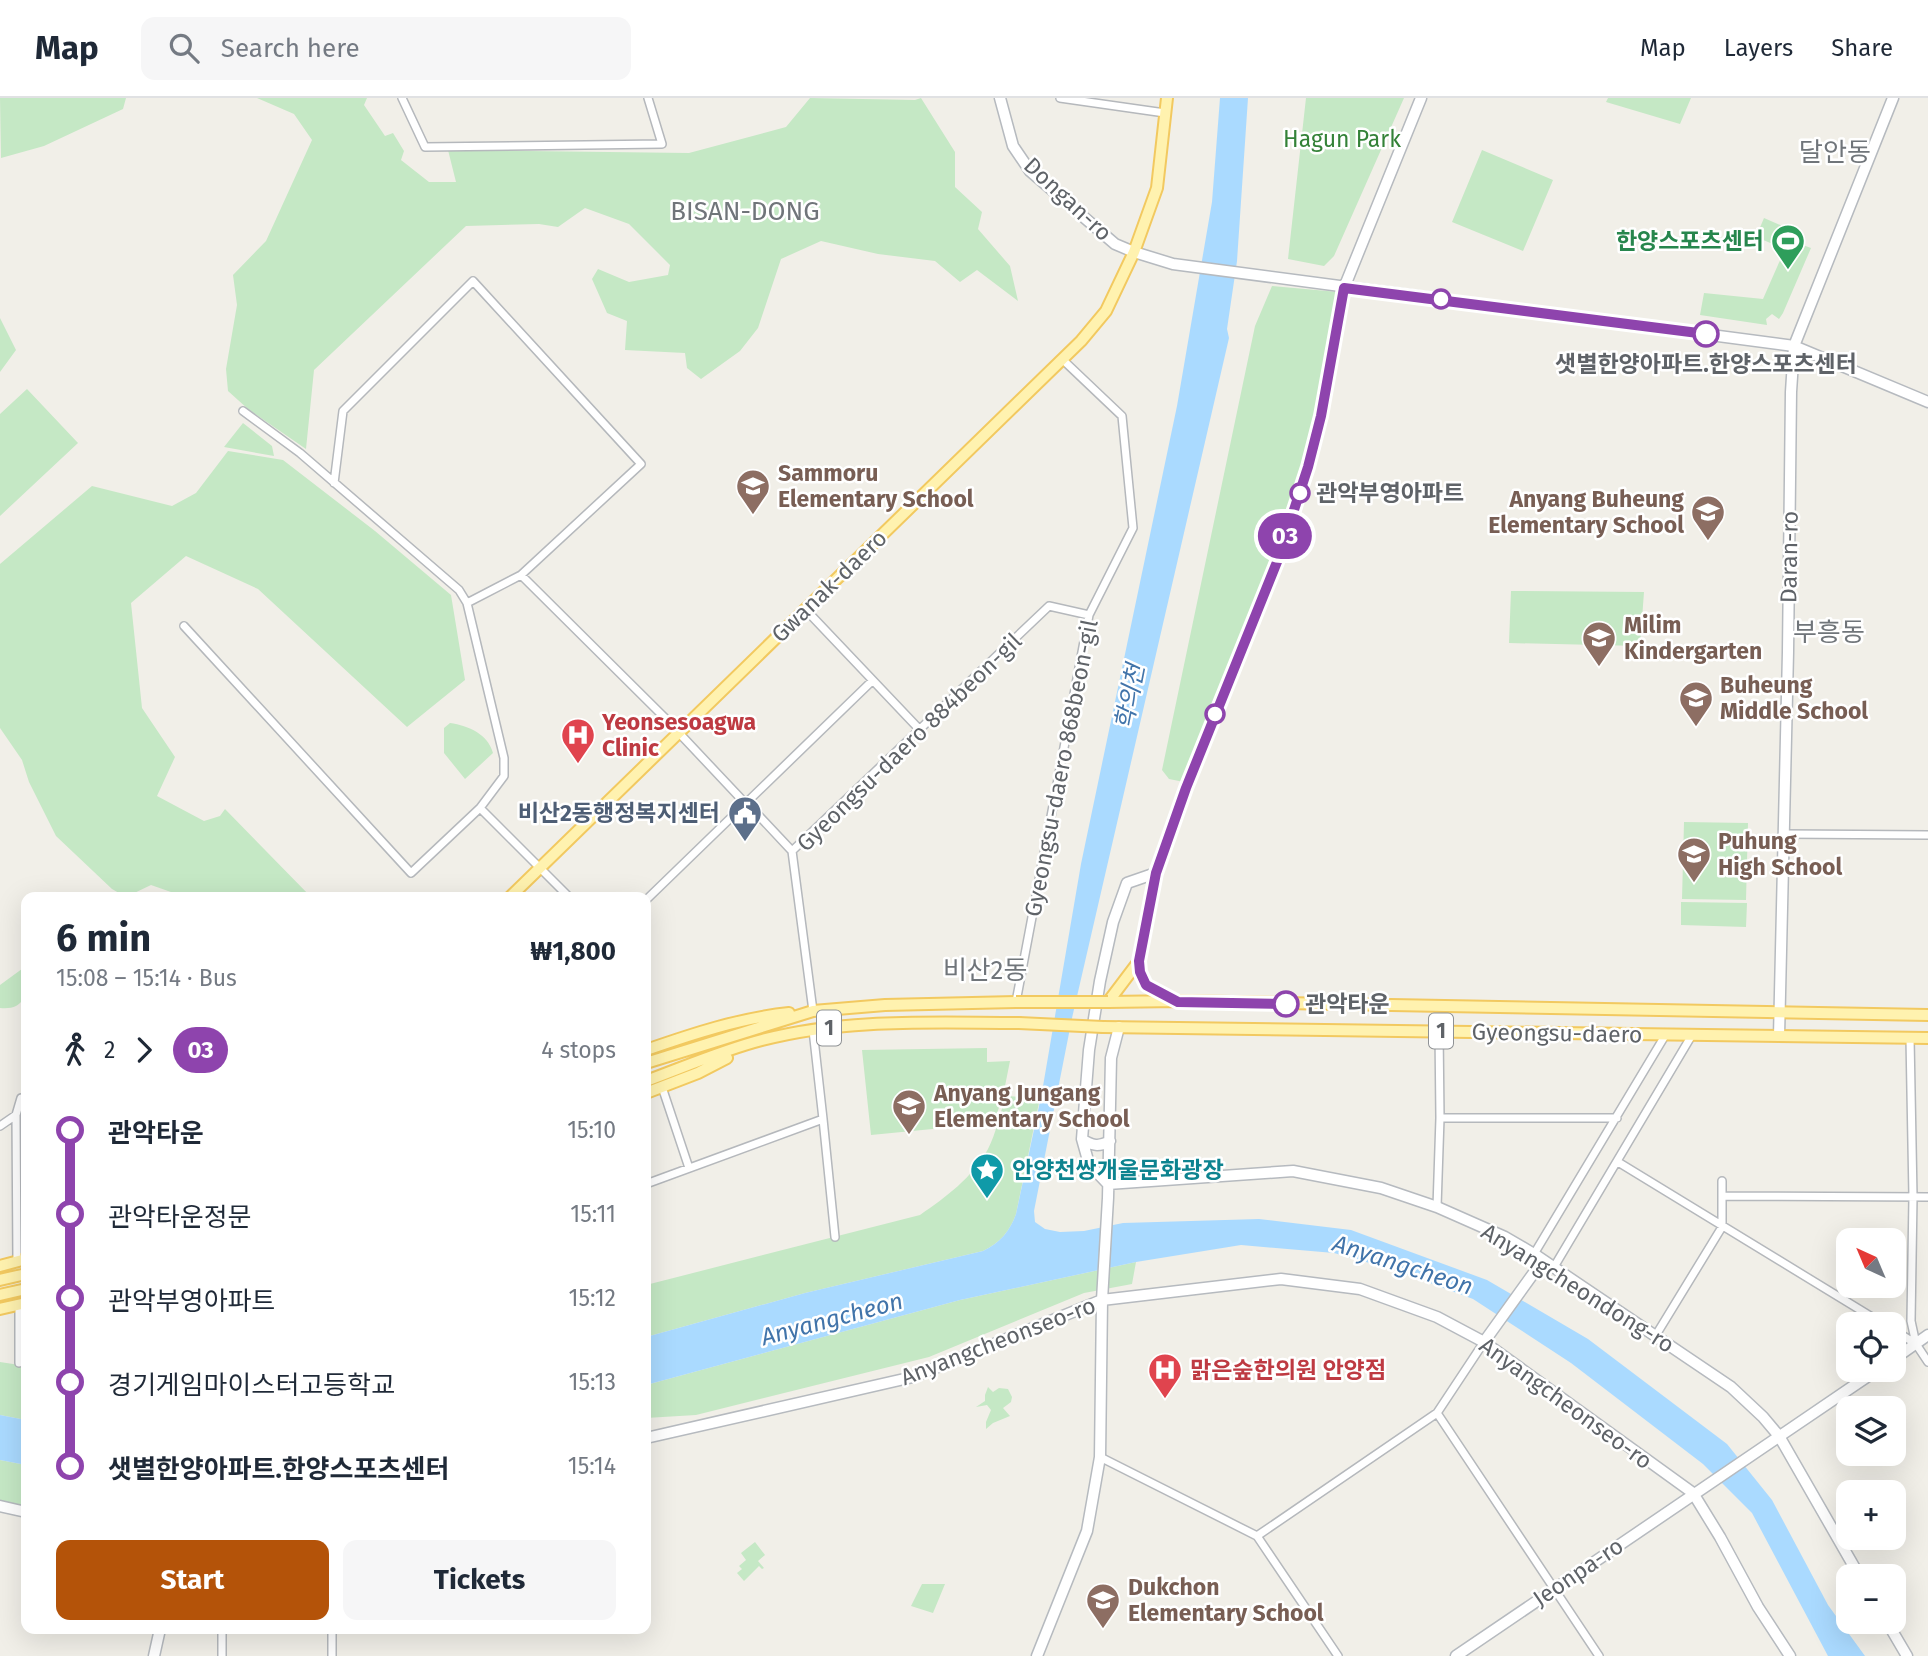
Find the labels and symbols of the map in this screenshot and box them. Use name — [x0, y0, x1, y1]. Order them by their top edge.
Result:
park label: Hagun Park — [1283, 125, 1401, 153]
district label: 달안동 — [1799, 137, 1871, 168]
street label: Dongan-ro — [1018, 151, 1118, 247]
district label: BISAN-DONG — [670, 196, 820, 227]
sports icon: 한양스포츠센터 — [1769, 222, 1807, 271]
place label: 한양스포츠센터 — [1616, 227, 1764, 255]
unlabelled marker — [1431, 289, 1451, 309]
marker: 샛별한양아파트.한양스포츠센터 — [1693, 321, 1719, 347]
place label: 샛별한양아파트.한양스포츠센터 — [1555, 350, 1857, 378]
place label: Sammoru Elementary School — [778, 459, 974, 513]
school or university icon: Sammoru Elementary School — [734, 467, 772, 516]
place label: 관악부영아파트 — [1316, 479, 1464, 507]
marker: 관악부영아파트 — [1290, 483, 1310, 503]
place label: Anyang Buheung Elementary School — [1488, 485, 1684, 539]
school or university icon: Anyang Buheung Elementary School — [1689, 493, 1727, 542]
street label: Daran-ro — [1774, 511, 1804, 603]
line badge: 03 — [1254, 513, 1316, 559]
street label: Gwanak-daero — [765, 524, 893, 648]
place label: Milim Kindergarten — [1624, 611, 1762, 665]
street label: Gyeongsu-daero 868beon-gil — [1018, 617, 1104, 919]
district label: 부흥동 — [1793, 617, 1865, 648]
school or university icon: Milim Kindergarten — [1580, 619, 1618, 668]
street label: Gyeongsu-daero 884beon-gil — [791, 627, 1028, 857]
water label: 학의천 — [1110, 659, 1151, 732]
place label: Buheung Middle School — [1720, 671, 1868, 725]
school or university icon: Buheung Middle School — [1677, 679, 1715, 728]
unlabelled marker — [1205, 704, 1225, 724]
place label: Yeonsesoagwa Clinic — [601, 708, 756, 762]
hospital icon: Yeonsesoagwa Clinic — [559, 716, 597, 765]
public building icon: 비산2동행정복지센터 — [726, 794, 764, 843]
place label: 비산2동행정복지센터 — [518, 799, 720, 827]
place label: Puhung High School — [1718, 827, 1843, 881]
school or university icon: Puhung High School — [1675, 835, 1713, 884]
district label: 비산2동 — [943, 955, 1027, 986]
place label: 관악타운 — [1305, 990, 1390, 1018]
marker: 관악타운 — [1273, 991, 1299, 1017]
road number: 1 — [817, 1010, 841, 1046]
road number: 1 — [1429, 1014, 1453, 1048]
street label: Gyeongsu-daero — [1471, 1018, 1643, 1048]
place label: Anyang Jungang Elementary School — [933, 1079, 1130, 1133]
school or university icon: Anyang Jungang Elementary School — [890, 1087, 928, 1136]
place icon: 안양천쌍개울문화광장 — [968, 1151, 1006, 1200]
place label: 안양천쌍개울문화광장 — [1012, 1156, 1224, 1184]
street label: Anyangcheondong-ro — [1476, 1217, 1680, 1359]
north arrow — [1836, 1228, 1906, 1298]
water label: Anyangcheon — [1328, 1229, 1477, 1301]
water label: Anyangcheon — [757, 1287, 906, 1352]
street label: Anyangcheonseo-ro — [897, 1291, 1099, 1391]
street label: Anyangcheonseo-ro — [1474, 1331, 1658, 1475]
hospital icon: 맑은숲한의원 안양점 — [1146, 1351, 1184, 1400]
place label: 맑은숲한의원 안양점 — [1190, 1356, 1386, 1384]
street label: Jeonpa-ro — [1527, 1532, 1629, 1612]
place label: Dukchon Elementary School — [1128, 1573, 1324, 1627]
school or university icon: Dukchon Elementary School — [1084, 1581, 1122, 1630]

